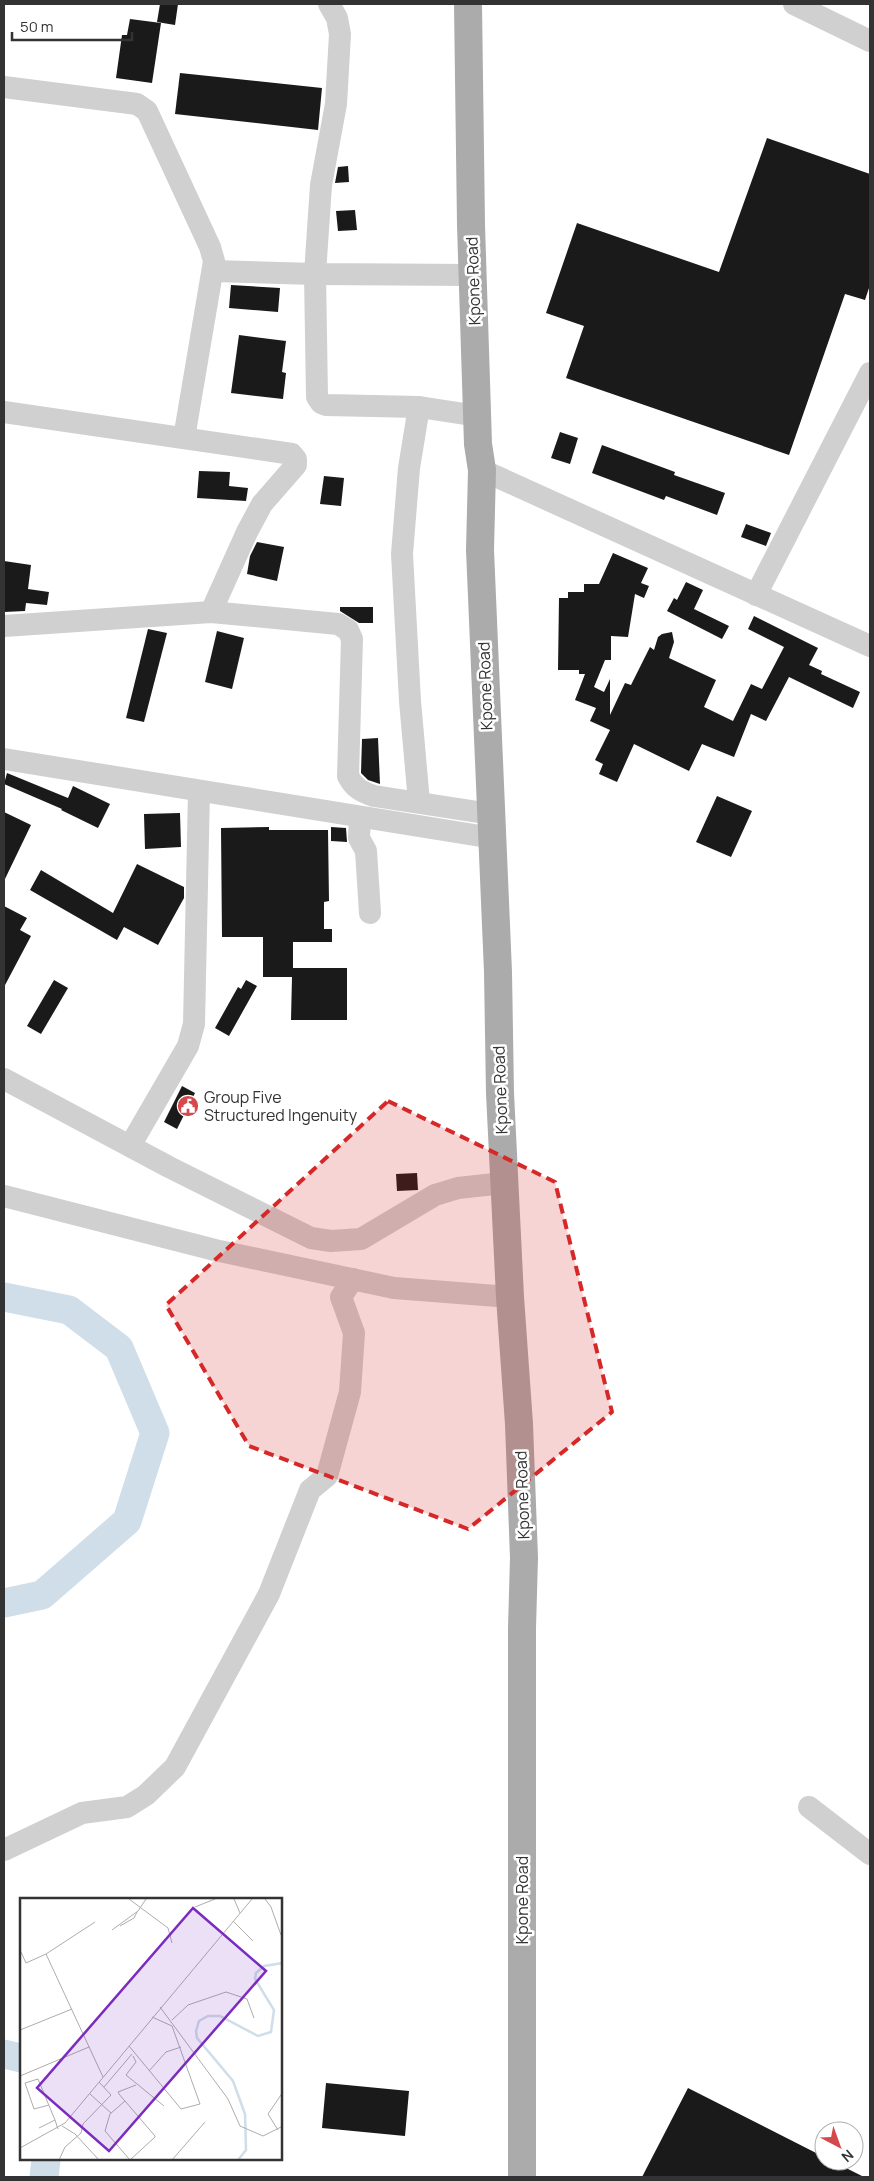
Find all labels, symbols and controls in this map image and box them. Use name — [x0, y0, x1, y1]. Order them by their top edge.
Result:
scale bar — [12, 10, 132, 42]
text: 50 m — [20, 16, 54, 37]
street label: Kpone Road — [460, 236, 486, 326]
street label: Kpone Road — [472, 641, 498, 731]
street label: Kpone Road — [487, 1045, 513, 1135]
place label: Group Five Structured Ingenuity — [204, 1086, 358, 1126]
public building icon: Group Five Structured Ingenuity — [176, 1094, 200, 1118]
street label: Kpone Road — [509, 1450, 535, 1540]
street label: Kpone Road — [511, 1856, 533, 1944]
inset map — [20, 1898, 282, 2161]
north arrow — [814, 2121, 864, 2171]
text: N — [838, 2146, 858, 2167]

